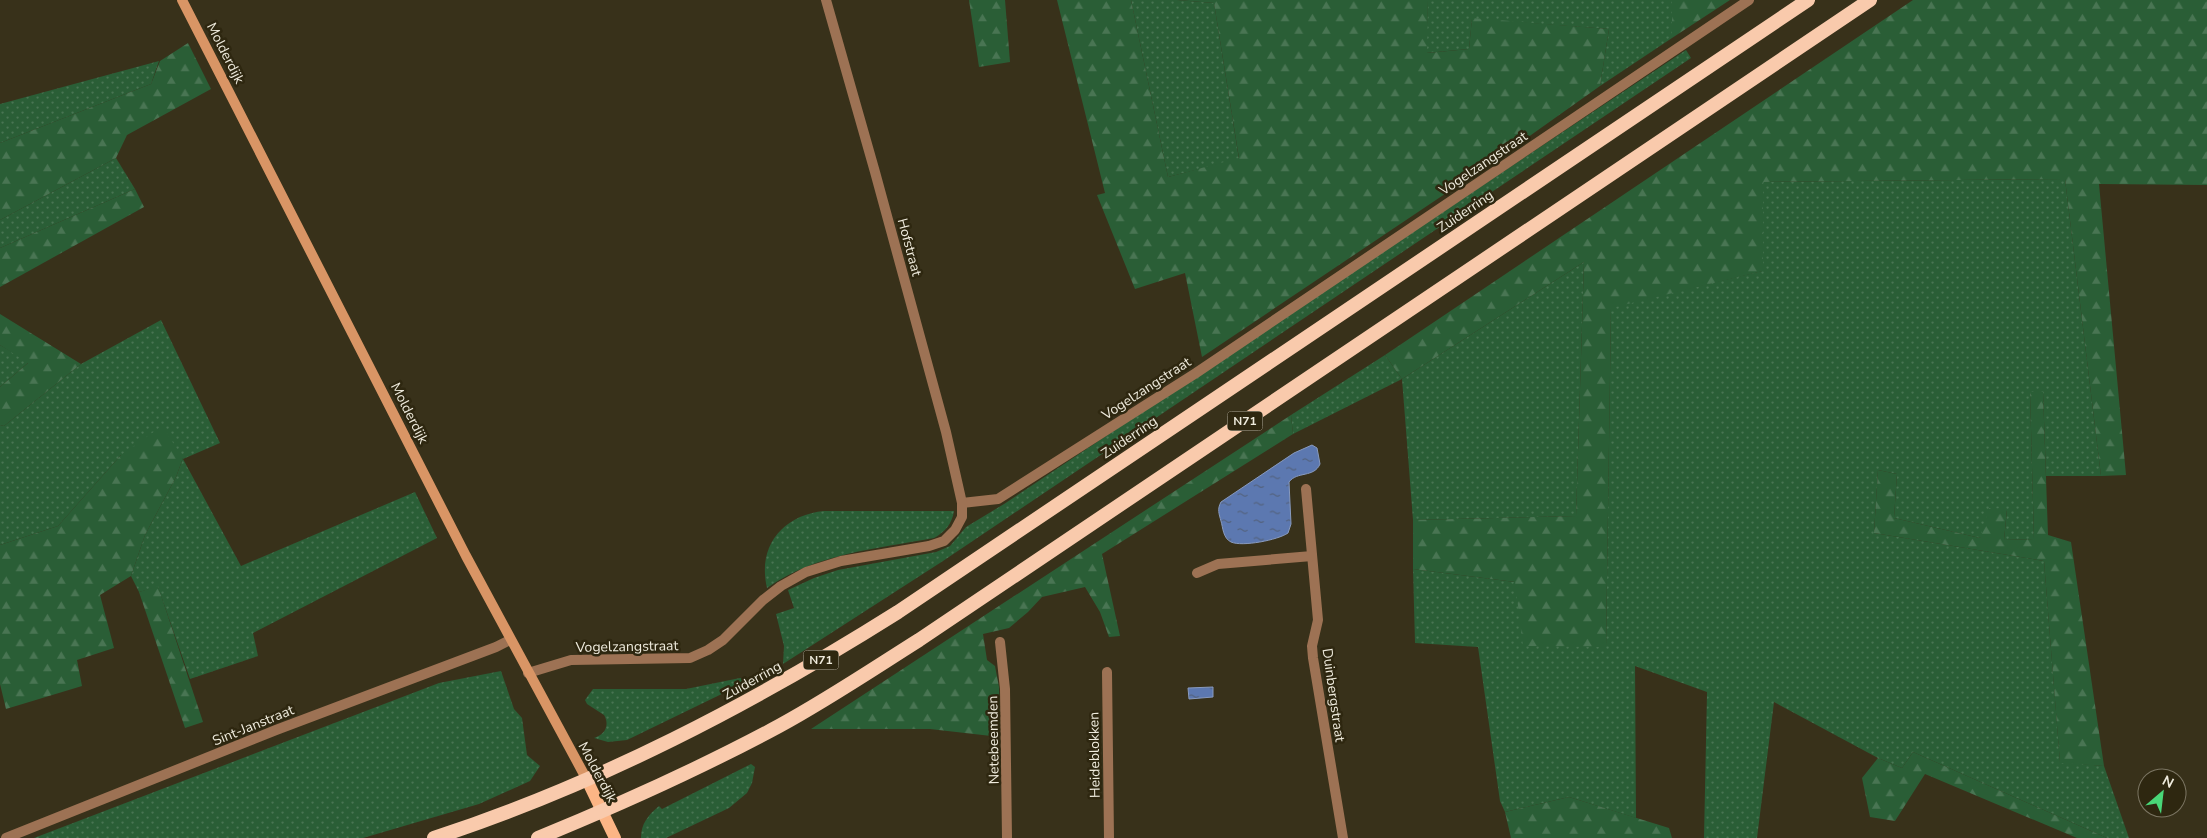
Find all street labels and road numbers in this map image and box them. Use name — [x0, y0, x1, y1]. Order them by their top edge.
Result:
street label: Molderdijk — [202, 19, 249, 88]
street label: Vogelzangstraat — [1435, 127, 1531, 201]
street label: Zuiderring — [1433, 186, 1497, 237]
street label: Hofstraat — [893, 216, 926, 278]
street label: Vogelzangstraat — [1097, 352, 1195, 425]
street label: Molderdijk — [386, 379, 433, 448]
street label: Zuiderring — [1097, 412, 1161, 463]
road number: N71 — [1228, 412, 1262, 431]
street label: Vogelzangstraat — [575, 636, 679, 657]
street label: Duinbergstraat — [1318, 647, 1349, 743]
road number: N71 — [804, 650, 838, 670]
street label: Zuiderring — [720, 657, 785, 704]
street label: Netebeemden — [983, 695, 1004, 784]
street label: Sint-Janstraat — [210, 700, 297, 750]
street label: Heideblokken — [1084, 712, 1105, 798]
street label: Molderdijk — [574, 739, 622, 807]

